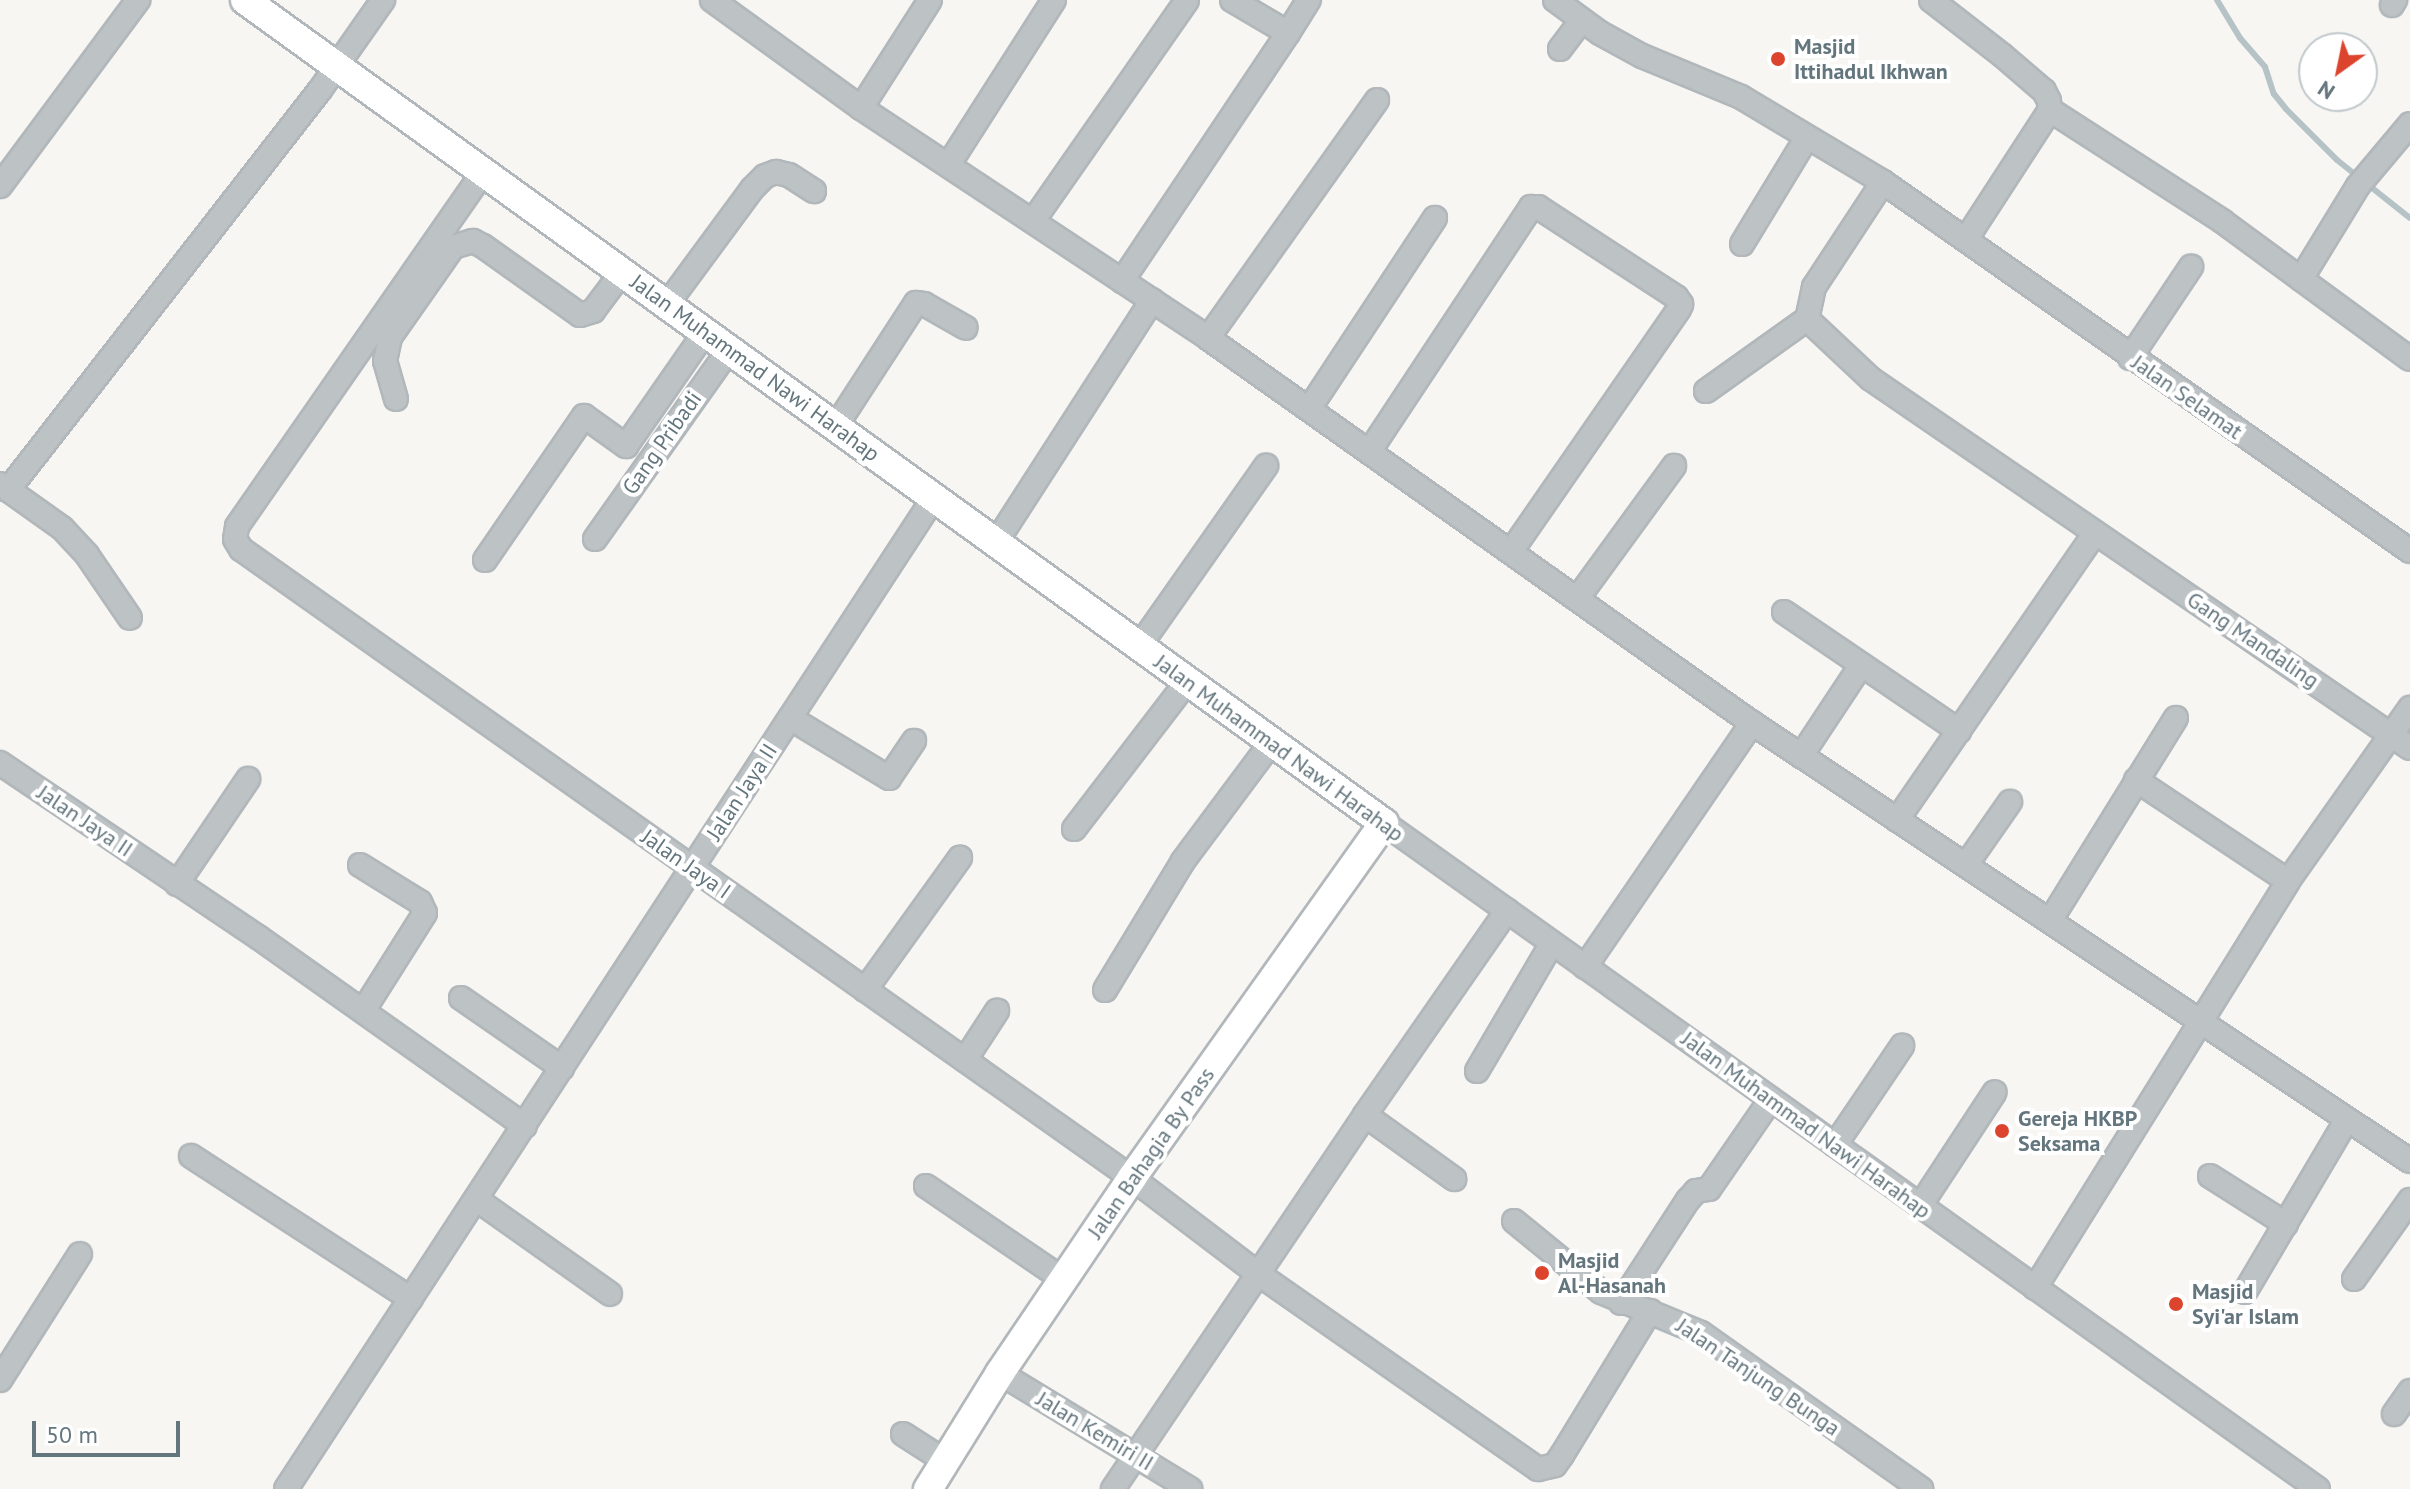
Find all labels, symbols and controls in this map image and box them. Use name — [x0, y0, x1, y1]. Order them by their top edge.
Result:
north arrow — [2298, 32, 2378, 112]
place label: Masjid Ittihadul Ikhwan — [1794, 33, 1948, 84]
marker: Masjid Ittihadul Ikhwan — [1769, 50, 1787, 68]
text: N — [2312, 75, 2340, 106]
street label: Jalan Muhammad Nawi Harahap — [625, 269, 885, 467]
street label: Jalan Selamat — [2127, 349, 2247, 445]
street label: Gang Pribadi — [617, 386, 707, 500]
street label: Gang Mandaling — [2182, 586, 2324, 694]
street label: Jalan Muhammad Nawi Harahap — [1149, 649, 1409, 847]
street label: Jalan Jaya II — [701, 739, 783, 845]
street label: Jalan Jaya II — [32, 779, 138, 863]
street label: Jalan Jaya I — [636, 824, 736, 904]
street label: Jalan Muhammad Nawi Harahap — [1676, 1026, 1936, 1224]
street label: Jalan Bahagia By Pass — [1082, 1062, 1220, 1244]
place label: Gereja HKBP Seksama — [2018, 1105, 2137, 1156]
marker: Gereja HKBP Seksama — [1993, 1122, 2011, 1140]
place label: Masjid Al-Hasanah — [1558, 1247, 1666, 1298]
marker: Masjid Al-Hasanah — [1533, 1264, 1551, 1282]
place label: Masjid Syi'ar Islam — [2192, 1278, 2299, 1330]
marker: Masjid Syi'ar Islam — [2167, 1295, 2185, 1313]
street label: Jalan Tanjung Bunga — [1671, 1312, 1845, 1442]
street label: Jalan Kemiri II — [1032, 1386, 1158, 1476]
scale bar — [36, 1405, 184, 1455]
text: 50 m — [46, 1419, 98, 1450]

